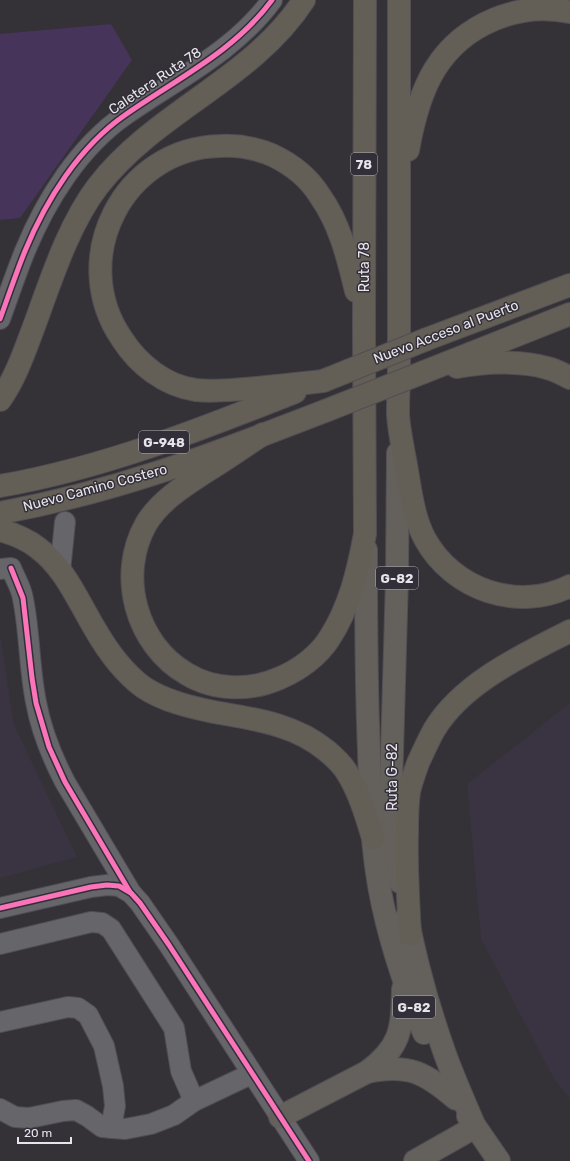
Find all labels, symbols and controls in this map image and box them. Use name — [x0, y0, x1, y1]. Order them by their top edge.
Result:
street label: Caletera Ruta 78 — [105, 44, 205, 118]
road number: 78 — [351, 153, 377, 175]
street label: Ruta 78 — [356, 242, 373, 292]
street label: Nuevo Acceso al Puerto — [371, 296, 521, 368]
road number: G-948 — [139, 431, 189, 453]
street label: Nuevo Camino Costero — [21, 461, 169, 515]
road number: G-82 — [376, 567, 418, 589]
street label: Ruta G-82 — [384, 743, 401, 811]
road number: G-82 — [393, 996, 435, 1018]
scale bar — [18, 1119, 71, 1145]
text: 20 m — [24, 1126, 52, 1140]

